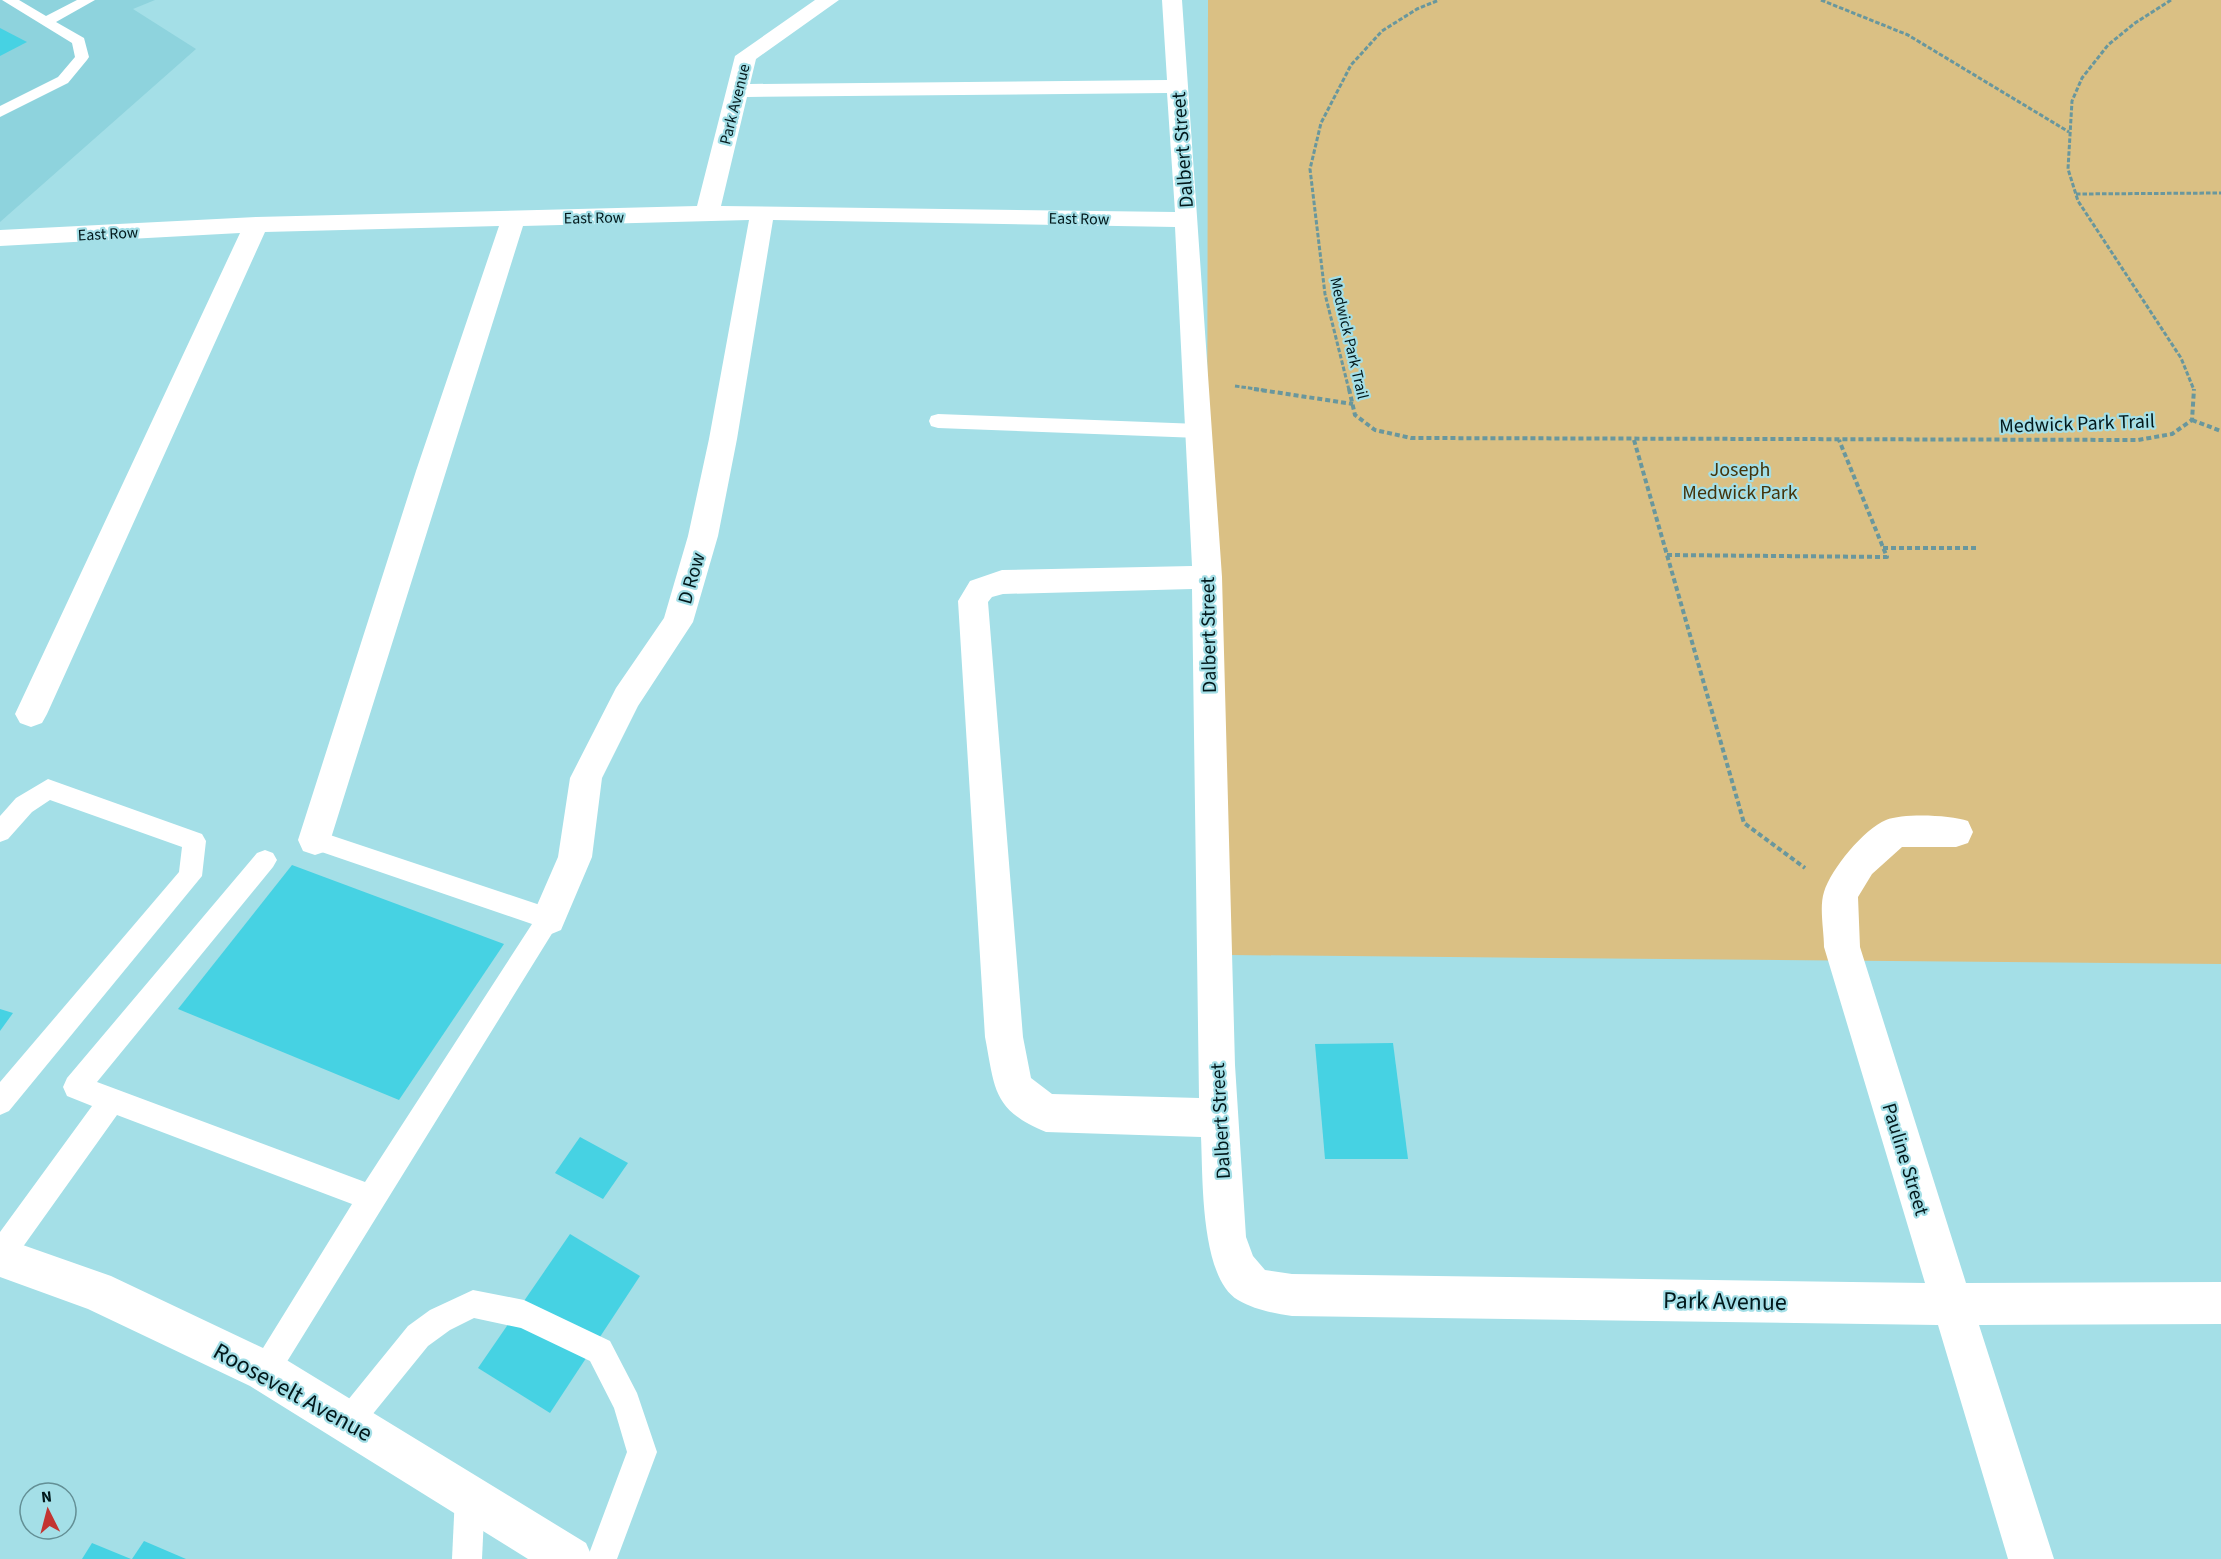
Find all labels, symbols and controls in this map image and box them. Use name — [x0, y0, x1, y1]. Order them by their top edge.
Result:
street label: Park Avenue — [714, 62, 756, 147]
street label: Dalbert Street — [1165, 91, 1201, 209]
street label: East Row — [564, 206, 625, 230]
street label: East Row — [1049, 207, 1110, 231]
street label: East Row — [77, 221, 139, 247]
street label: Medwick Park Trail — [1324, 275, 1374, 401]
street label: Medwick Park Trail — [1999, 407, 2155, 441]
park label: Joseph Medwick Park — [1682, 456, 1798, 507]
street label: D Row — [671, 549, 713, 607]
street label: Dalbert Street — [1194, 576, 1224, 693]
street label: Dalbert Street — [1204, 1062, 1238, 1180]
street label: Pauline Street — [1875, 1100, 1936, 1219]
street label: Park Avenue — [1663, 1283, 1787, 1320]
street label: Roosevelt Avenue — [207, 1334, 379, 1451]
north arrow — [18, 1481, 78, 1541]
text: N — [40, 1486, 53, 1509]

